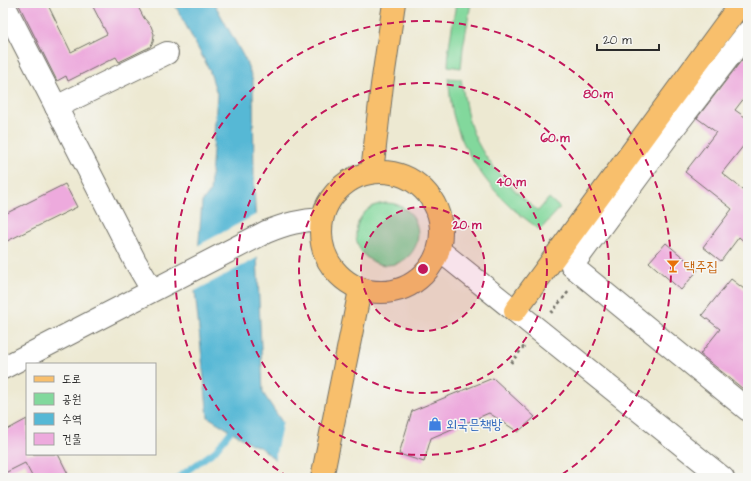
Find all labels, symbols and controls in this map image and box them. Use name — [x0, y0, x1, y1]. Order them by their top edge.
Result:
scale bar — [597, 26, 659, 52]
text: 20 m — [603, 32, 632, 49]
text: 80 m — [583, 86, 613, 103]
text: 60 m — [540, 130, 570, 147]
text: 40 m — [496, 174, 527, 191]
text: 20 m — [452, 217, 482, 234]
place label: 댁주집 — [684, 257, 718, 277]
bar icon: 댁주집 — [665, 258, 681, 274]
centre of rings — [416, 262, 430, 276]
legend — [26, 363, 156, 455]
text: 도로 — [62, 371, 81, 388]
text: 공원 — [62, 391, 81, 408]
text: 수역 — [62, 411, 82, 428]
place label: 외국믄책방 — [446, 415, 503, 435]
shop icon: 외국믄책방 — [427, 416, 443, 432]
text: 건물 — [62, 431, 82, 448]

